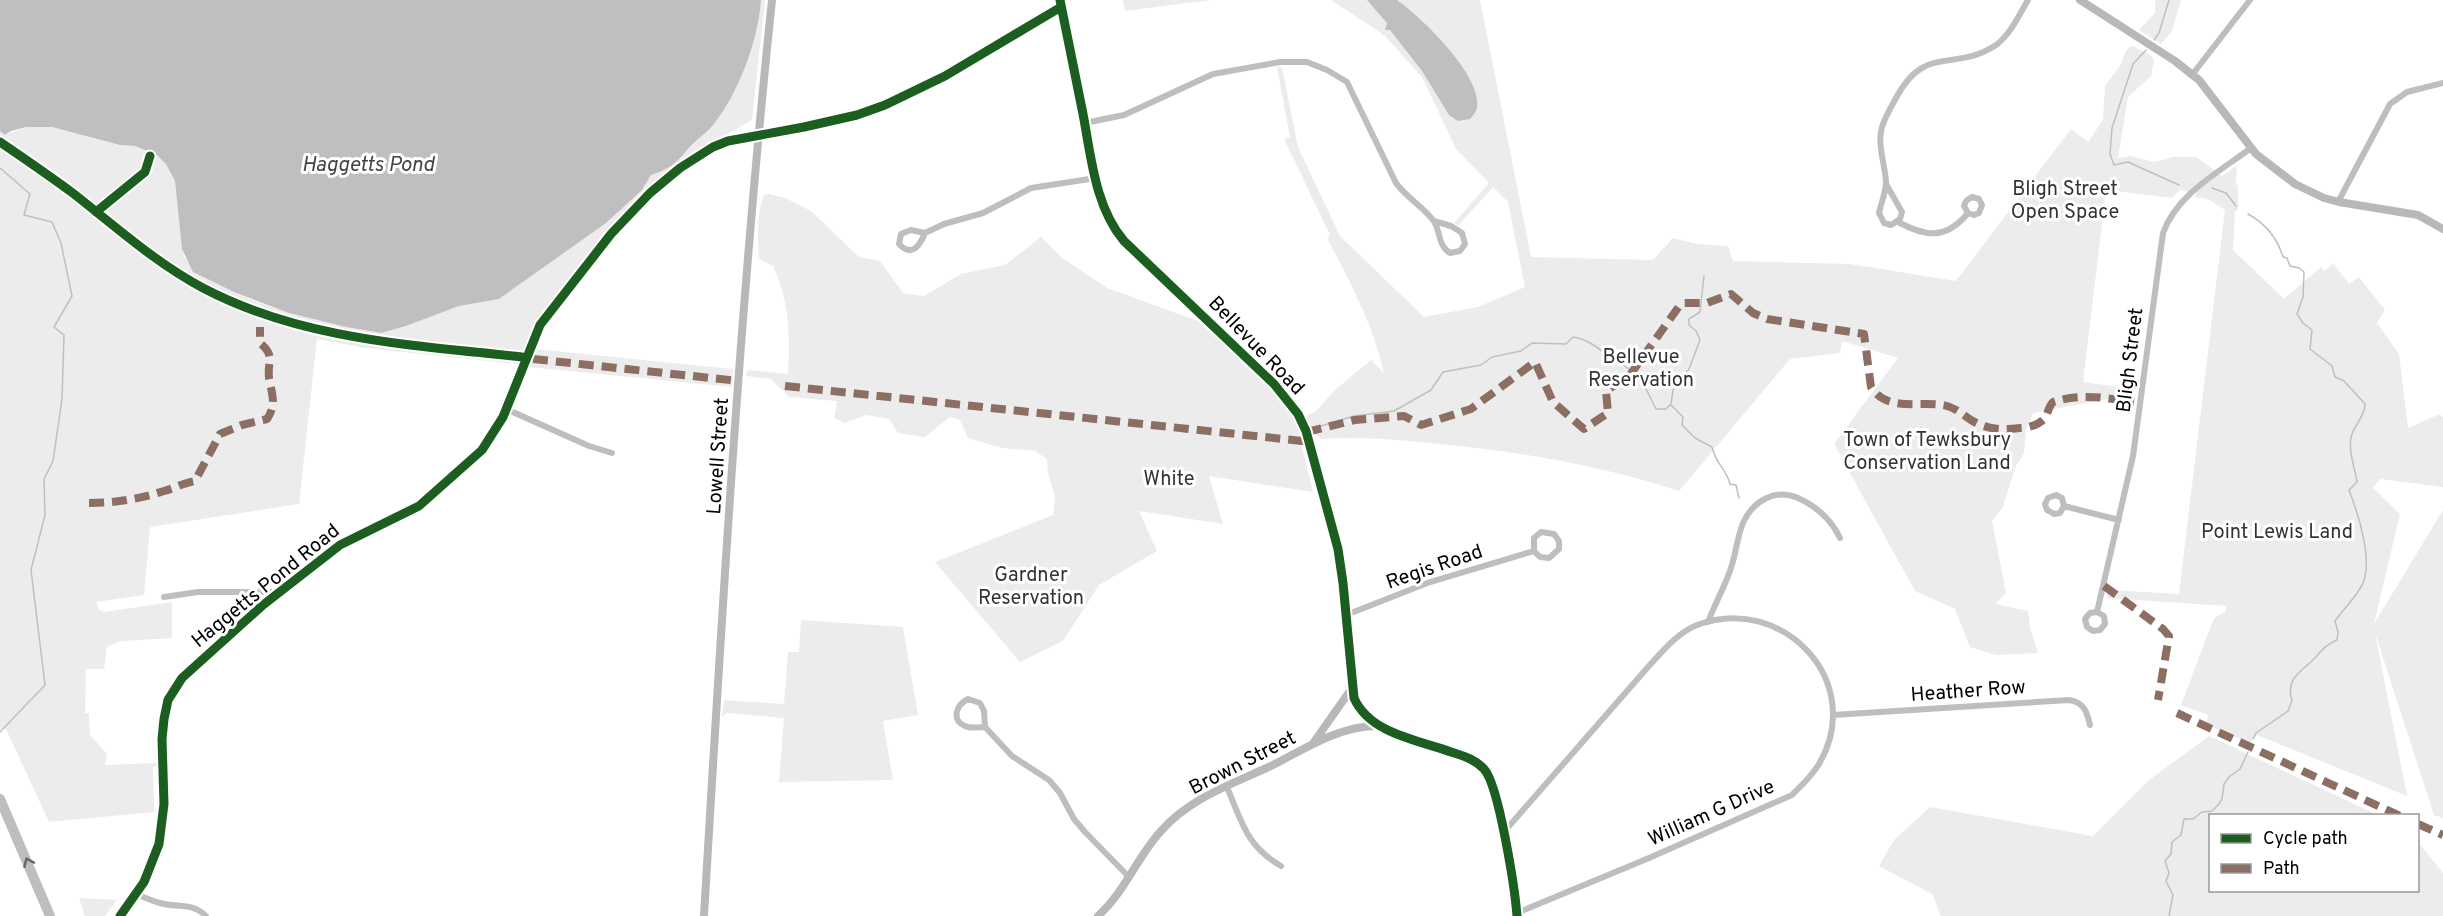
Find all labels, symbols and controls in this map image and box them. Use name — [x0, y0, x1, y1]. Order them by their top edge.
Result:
water label: Haggetts Pond — [302, 152, 436, 179]
park label: Bligh Street Open Space — [2011, 177, 2119, 226]
street label: Bellevue Road — [1202, 291, 1309, 401]
street label: Bligh Street — [2112, 306, 2150, 414]
park label: Bellevue Reservation — [1588, 345, 1694, 394]
street label: Lowell Street — [702, 397, 736, 516]
park label: Town of Tewksbury Conservation Land — [1843, 428, 2011, 477]
park label: White — [1143, 467, 1195, 493]
street label: Haggetts Pond Road — [187, 519, 346, 654]
park label: Point Lewis Land — [2201, 520, 2353, 546]
street label: Regis Road — [1383, 539, 1486, 597]
park label: Gardner Reservation — [978, 563, 1084, 612]
street label: Heather Row — [1910, 675, 2026, 709]
street label: Brown Street — [1185, 726, 1301, 802]
street label: William G Drive — [1645, 774, 1779, 853]
legend — [2209, 814, 2419, 892]
text: Cycle path — [2263, 828, 2348, 851]
one-way arrow — [24, 857, 36, 868]
text: Path — [2263, 858, 2300, 881]

